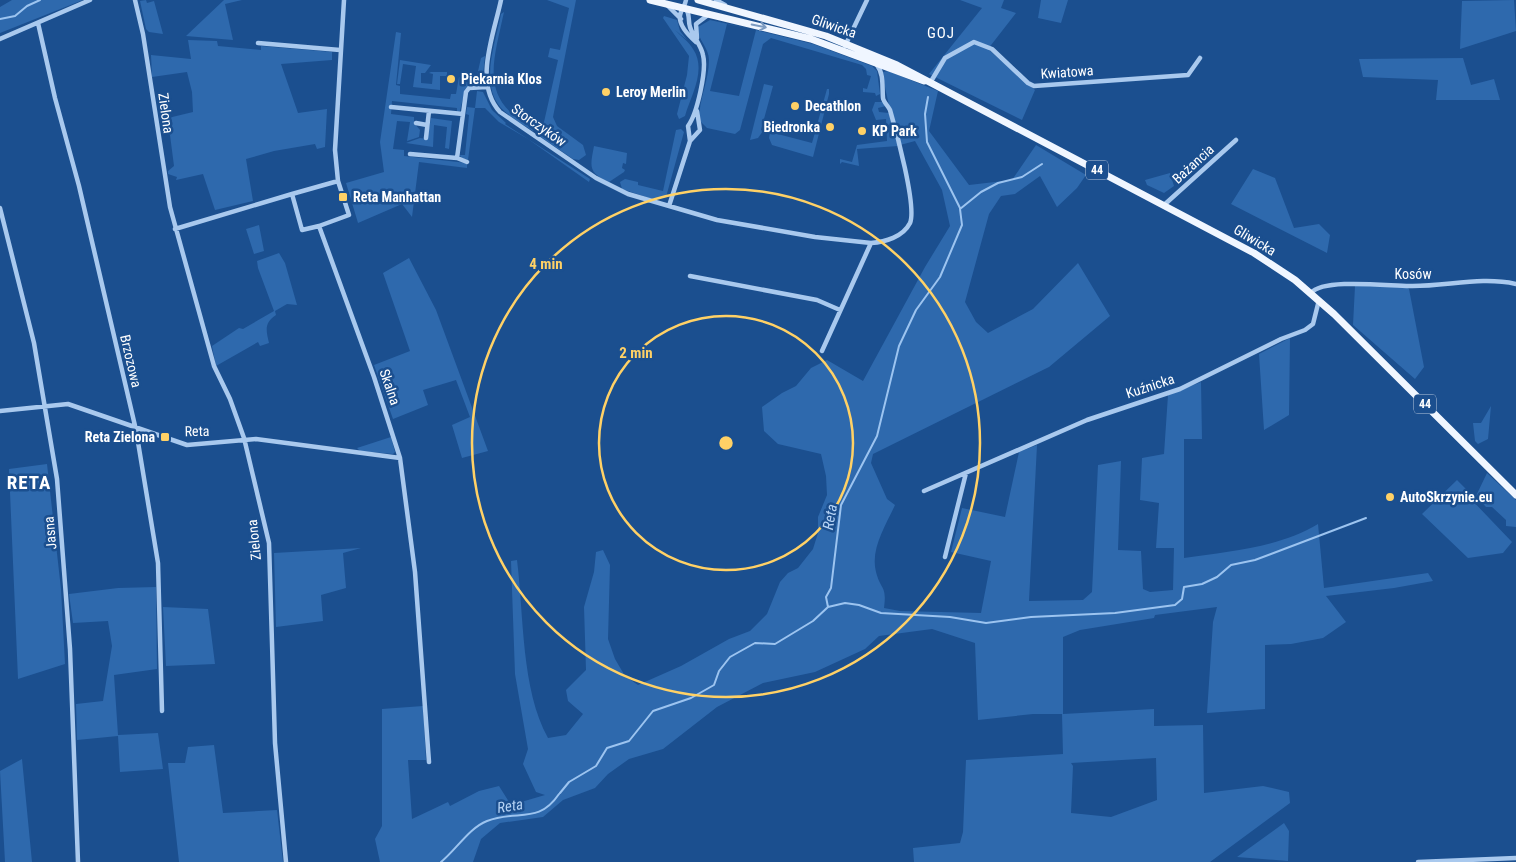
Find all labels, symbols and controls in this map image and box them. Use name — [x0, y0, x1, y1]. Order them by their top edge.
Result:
street label: Gliwicka — [809, 11, 859, 41]
one-way arrow — [751, 22, 767, 31]
district label: GOJ — [927, 24, 955, 42]
street label: Kwiatowa — [1040, 62, 1094, 82]
place label: Piekarnia Klos — [461, 71, 542, 87]
marker: Piekarnia Klos — [445, 73, 457, 85]
place label: Leroy Merlin — [616, 84, 686, 100]
marker: Leroy Merlin — [600, 86, 612, 98]
street label: Zielona — [155, 92, 177, 134]
place label: Decathlon — [805, 98, 861, 114]
street label: Storczyków — [508, 100, 570, 150]
marker: Decathlon — [789, 100, 801, 112]
place label: Biedronka — [763, 119, 820, 135]
marker: Biedronka — [824, 121, 836, 133]
place label: KP Park — [872, 123, 917, 139]
marker: KP Park — [856, 125, 868, 137]
street label: Bażancia — [1169, 141, 1217, 187]
road number: 44 — [1086, 160, 1108, 180]
place label: Reta Manhattan — [353, 189, 441, 205]
marker: Reta Manhattan — [337, 191, 349, 203]
street label: Gliwicka — [1231, 221, 1279, 259]
text: 4 min — [529, 255, 563, 273]
street label: Kosów — [1395, 266, 1432, 282]
street label: Brzozowa — [117, 333, 145, 389]
text: 2 min — [619, 344, 653, 362]
street label: Skalna — [376, 367, 404, 407]
street label: Kuźnicka — [1124, 371, 1176, 401]
road number: 44 — [1414, 394, 1436, 414]
street label: Reta — [184, 423, 210, 439]
place label: Reta Zielona — [85, 429, 155, 445]
marker: Reta Zielona — [159, 431, 171, 443]
centre of rings — [717, 434, 735, 452]
district label: RETA — [7, 471, 51, 494]
place label: AutoSkrzynie.eu — [1400, 489, 1493, 505]
marker: AutoSkrzynie.eu — [1384, 491, 1396, 503]
water label: Reta — [819, 503, 841, 531]
street label: Jasna — [41, 516, 59, 550]
street label: Zielona — [244, 519, 264, 561]
water label: Reta — [496, 795, 524, 817]

